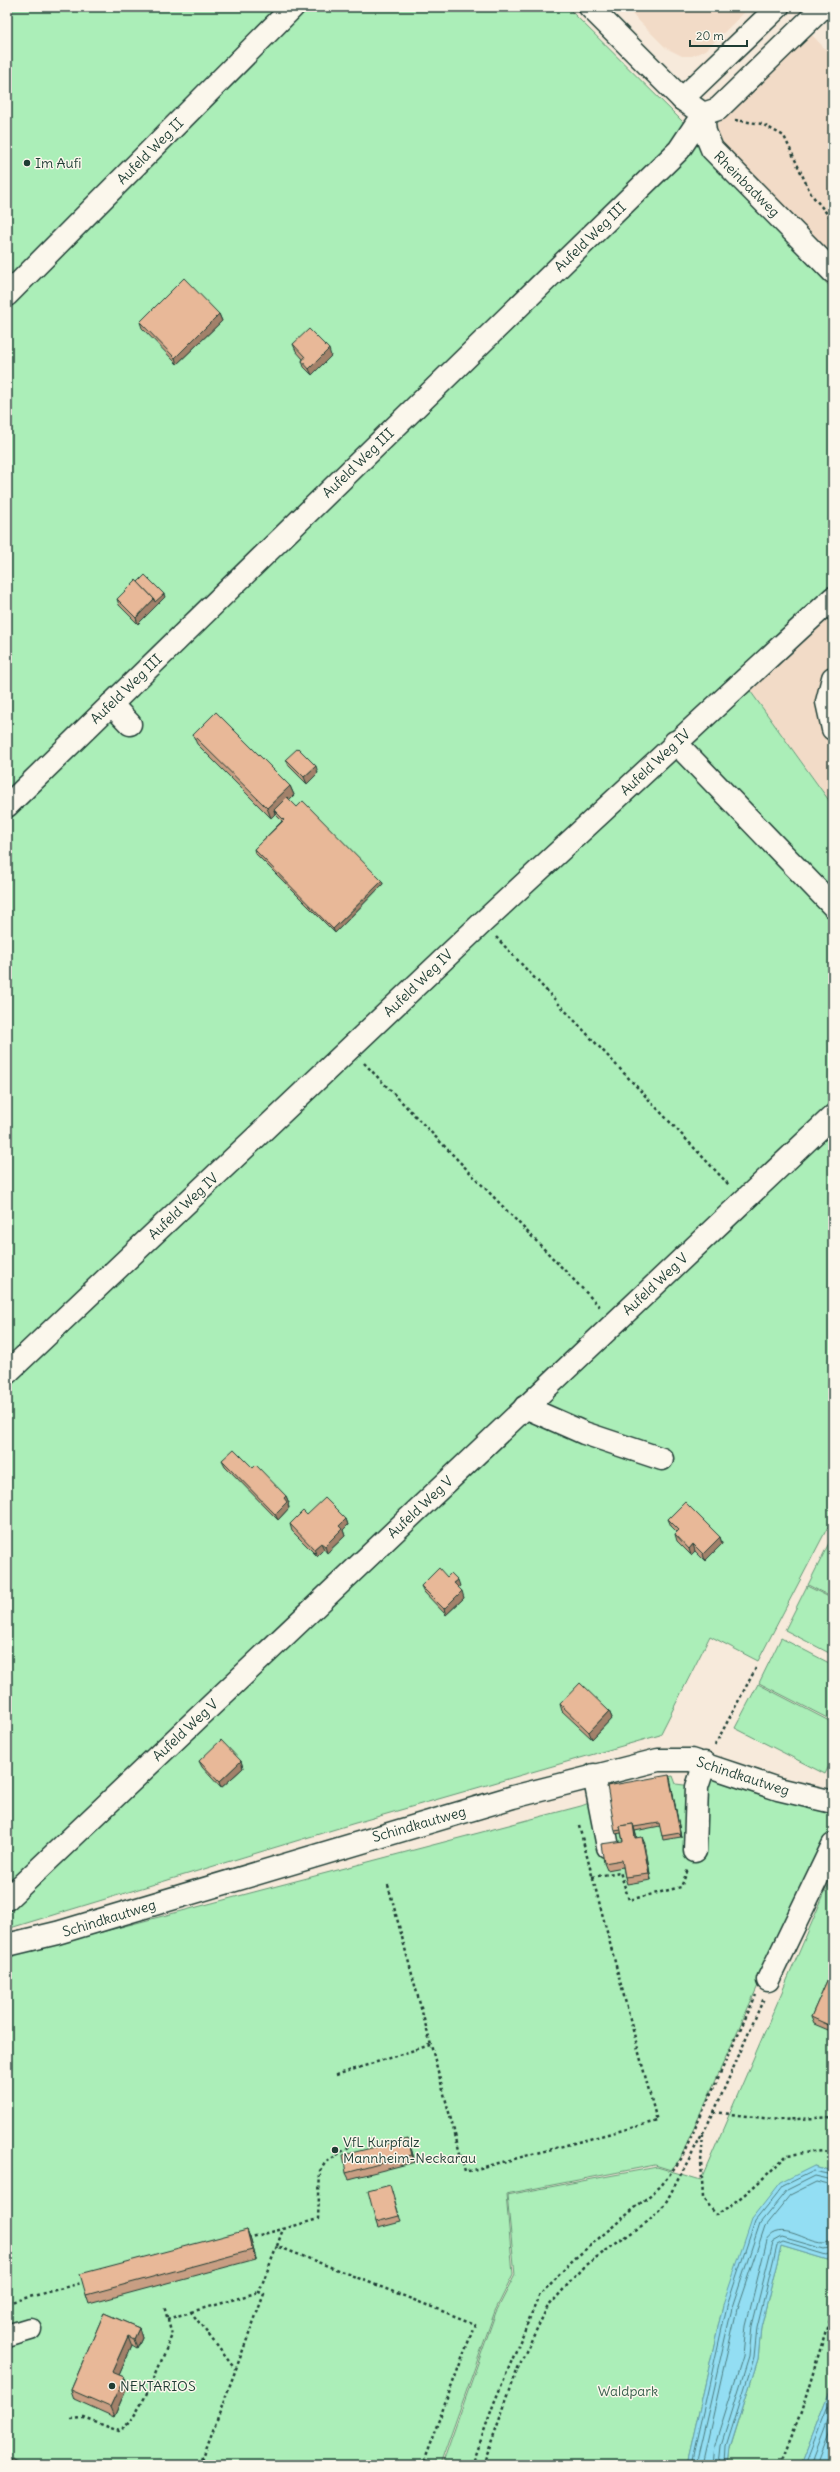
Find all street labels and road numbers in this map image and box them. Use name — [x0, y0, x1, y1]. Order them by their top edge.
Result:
street label: Aufeld Weg II — [113, 114, 187, 188]
street label: Rheinbadweg — [710, 147, 784, 221]
street label: Aufeld Weg III — [550, 198, 630, 276]
street label: Aufeld Weg III — [318, 424, 398, 502]
street label: Aufeld Weg III — [86, 650, 166, 728]
street label: Aufeld Weg IV — [616, 725, 694, 799]
street label: Aufeld Weg IV — [380, 945, 457, 1021]
street label: Aufeld Weg IV — [144, 1169, 222, 1243]
street label: Aufeld Weg V — [618, 1249, 692, 1319]
street label: Aufeld Weg V — [383, 1472, 457, 1542]
street label: Aufeld Weg V — [148, 1695, 222, 1765]
street label: Schindkautweg — [694, 1753, 792, 1799]
street label: Schindkautweg — [370, 1802, 468, 1846]
street label: Schindkautweg — [60, 1895, 158, 1941]

